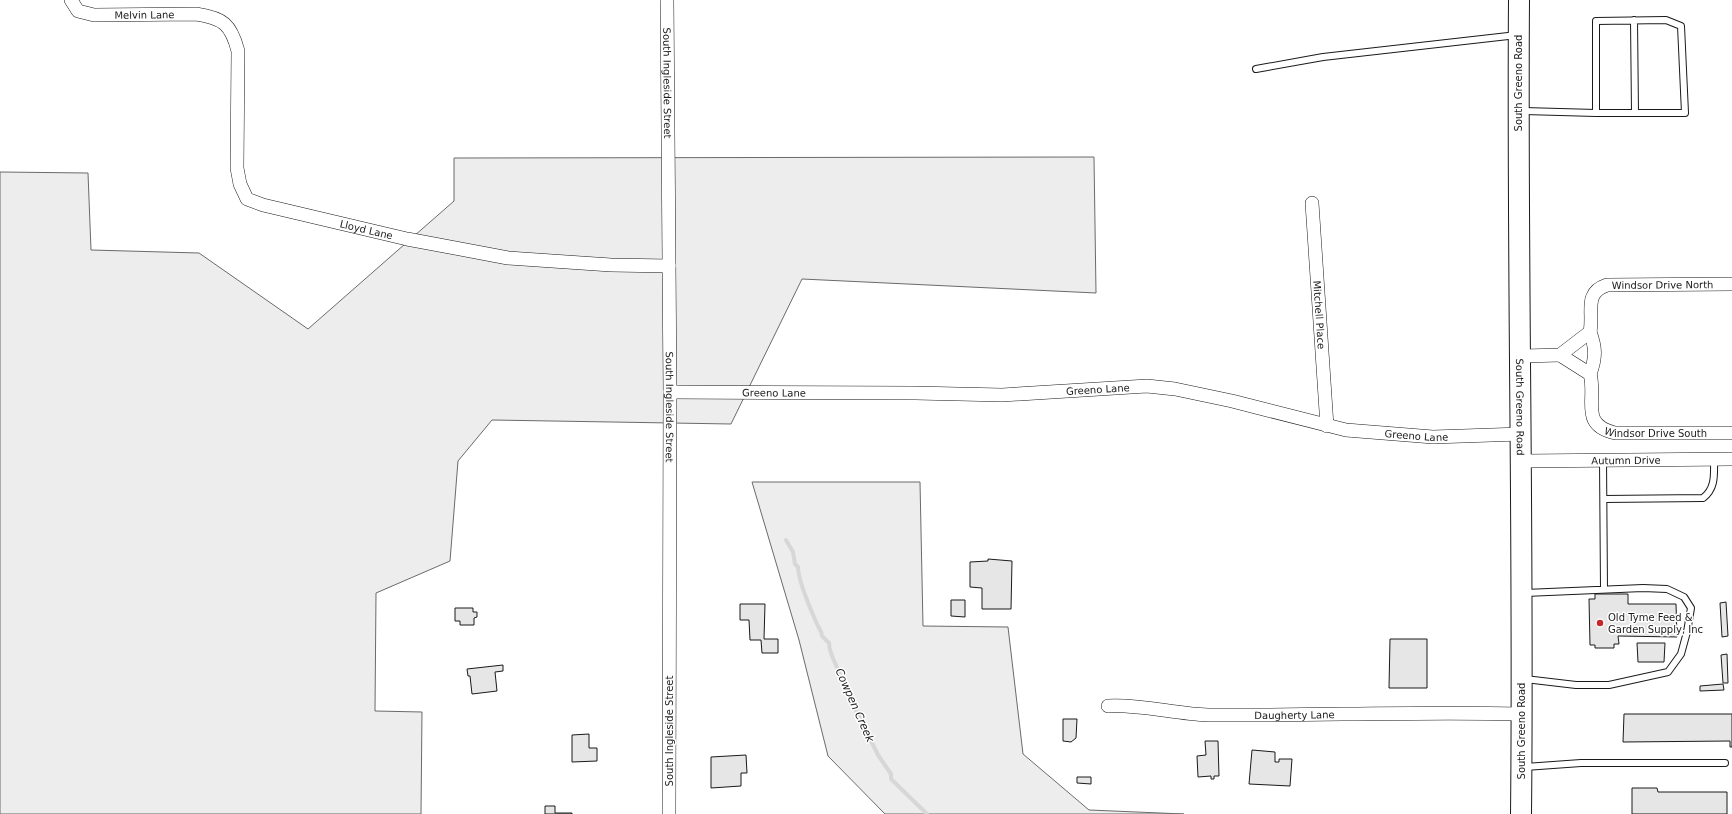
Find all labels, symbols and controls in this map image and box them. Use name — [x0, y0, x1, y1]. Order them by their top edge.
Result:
street label: Melvin Lane — [114, 9, 175, 21]
street label: South Ingleside Street — [661, 27, 673, 139]
street label: South Greeno Road — [1513, 35, 1524, 131]
street label: Lloyd Lane — [339, 218, 394, 241]
street label: Windsor Drive North — [1612, 279, 1713, 291]
street label: Mitchell Place — [1311, 280, 1327, 349]
street label: South Ingleside Street — [664, 351, 675, 463]
street label: South Greeno Road — [1514, 358, 1526, 456]
street label: Greeno Lane — [1066, 382, 1130, 397]
street label: Greeno Lane — [742, 387, 806, 399]
street label: Windsor Drive South — [1603, 425, 1707, 439]
street label: Greeno Lane — [1384, 428, 1448, 443]
street label: Autumn Drive — [1591, 455, 1661, 466]
place label: Old Tyme Feed & Garden Supply, Inc — [1608, 612, 1703, 635]
marker: Old Tyme Feed & Garden Supply, Inc — [1595, 618, 1605, 628]
water label: Cowpen Creek — [832, 666, 877, 745]
street label: South Ingleside Street — [664, 675, 675, 786]
street label: South Greeno Road — [1516, 683, 1527, 779]
street label: Daugherty Lane — [1254, 709, 1335, 721]

